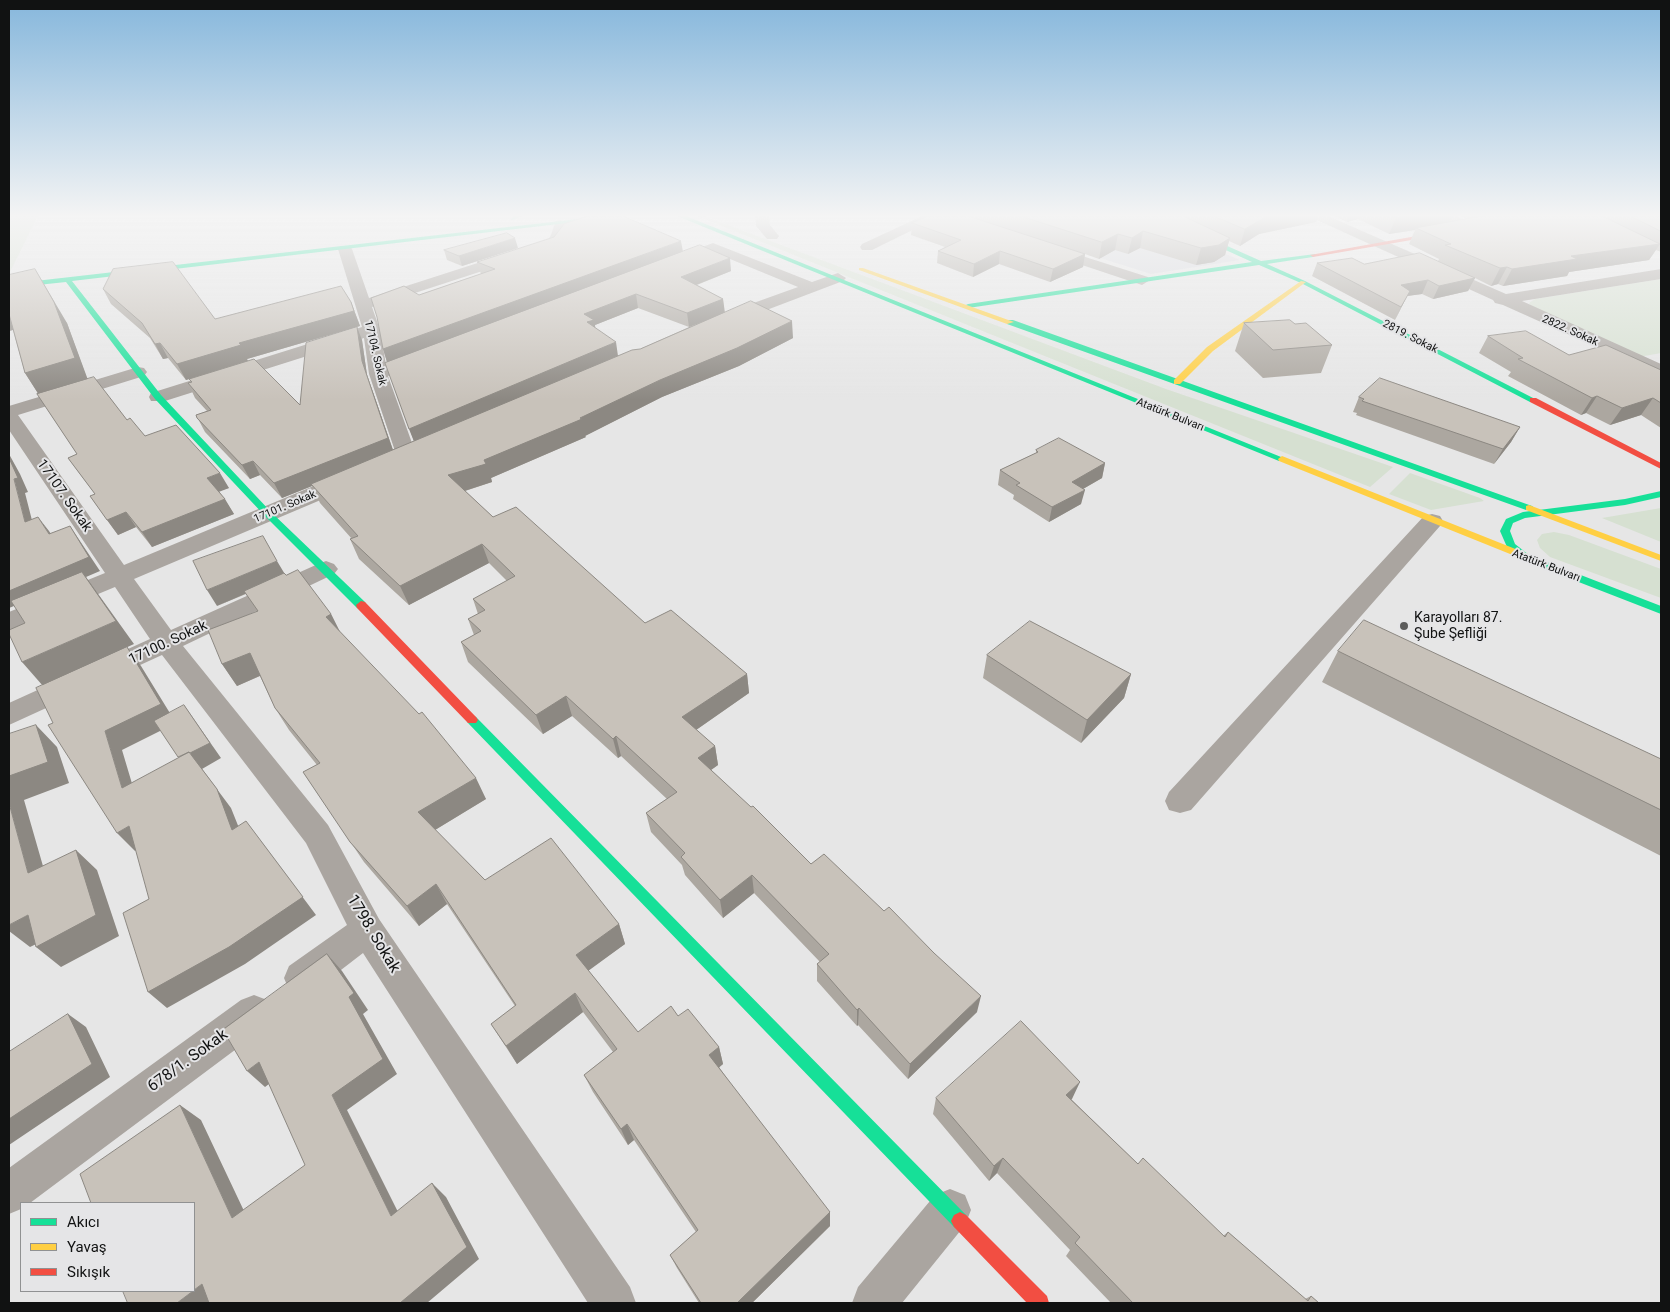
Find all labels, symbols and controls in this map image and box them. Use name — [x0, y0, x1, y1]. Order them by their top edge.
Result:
street label: 2822. Sokak — [1540, 313, 1600, 349]
street label: 2819. Sokak — [1380, 317, 1440, 357]
street label: 17104. Sokak — [361, 319, 389, 387]
street label: Atatürk Bulvarı — [1134, 395, 1206, 435]
street label: 17107. Sokak — [33, 457, 95, 535]
street label: 17101. Sokak — [252, 488, 318, 526]
street label: Atatürk Bulvarı — [1510, 547, 1582, 585]
place label: Karayolları 87. Şube Şefliği — [1414, 610, 1502, 642]
street label: 17100. Sokak — [126, 618, 210, 668]
marker: Karayolları 87. Şube Şefliği — [1398, 620, 1410, 632]
street label: 1798. Sokak — [342, 891, 404, 977]
street label: 678/1. Sokak — [144, 1026, 232, 1096]
legend — [20, 1202, 195, 1292]
text: Akıcı — [67, 1213, 100, 1231]
text: Yavaş — [67, 1238, 107, 1256]
text: Sıkışık — [67, 1263, 110, 1281]

